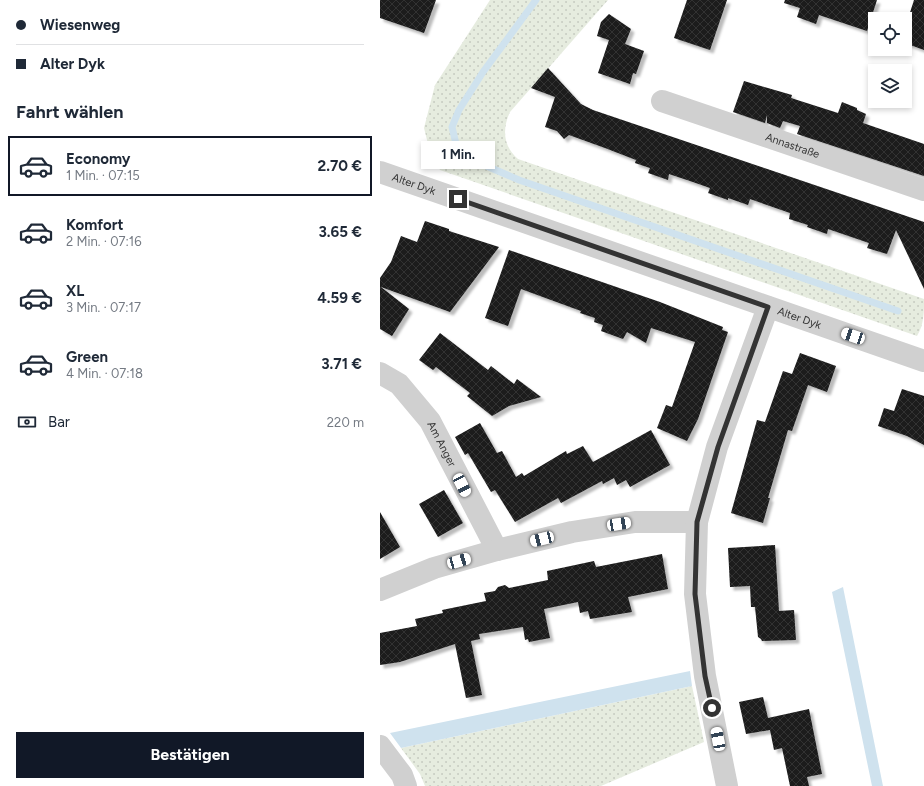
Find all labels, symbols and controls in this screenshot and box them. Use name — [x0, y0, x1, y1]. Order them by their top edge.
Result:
map controls — [868, 12, 912, 108]
button: locate — [868, 12, 912, 56]
text: Wiesenweg — [40, 16, 120, 34]
text: Alter Dyk — [40, 55, 105, 73]
button: layers — [868, 64, 912, 108]
text: Fahrt wählen — [16, 101, 123, 123]
street label: Annastraße — [764, 131, 821, 161]
callout: 1 Min. — [421, 141, 495, 169]
text: 1 Min. — [441, 147, 475, 162]
icon: car — [18, 148, 54, 184]
text: Economy — [66, 150, 131, 168]
text: 2.70 € — [318, 157, 362, 175]
text: 1 Min. · 07:15 — [66, 168, 140, 183]
street label: Alter Dyk — [390, 171, 438, 198]
route end — [449, 190, 467, 208]
icon: car — [18, 214, 54, 250]
text: Komfort — [66, 216, 123, 234]
text: 3.65 € — [319, 223, 362, 241]
text: 2 Min. · 07:16 — [66, 234, 142, 249]
icon: car — [18, 280, 54, 316]
text: XL — [66, 282, 84, 300]
text: 4.59 € — [317, 289, 362, 307]
text: 3 Min. · 07:17 — [66, 300, 141, 315]
street label: Alter Dyk — [776, 305, 823, 332]
car — [840, 326, 866, 346]
icon: car — [18, 346, 54, 382]
text: Green — [66, 348, 108, 366]
text: 3.71 € — [321, 355, 362, 373]
text: 4 Min. · 07:18 — [66, 366, 143, 381]
icon: cash — [16, 411, 38, 433]
text: Bar — [48, 413, 70, 431]
text: 220 m — [327, 415, 364, 430]
street label: Am Anger — [424, 419, 459, 469]
car — [451, 472, 473, 498]
car — [606, 516, 632, 532]
car — [529, 530, 555, 548]
car — [446, 552, 472, 570]
route start — [703, 699, 721, 717]
car — [710, 726, 726, 752]
button: Bestätigen — [16, 732, 364, 778]

